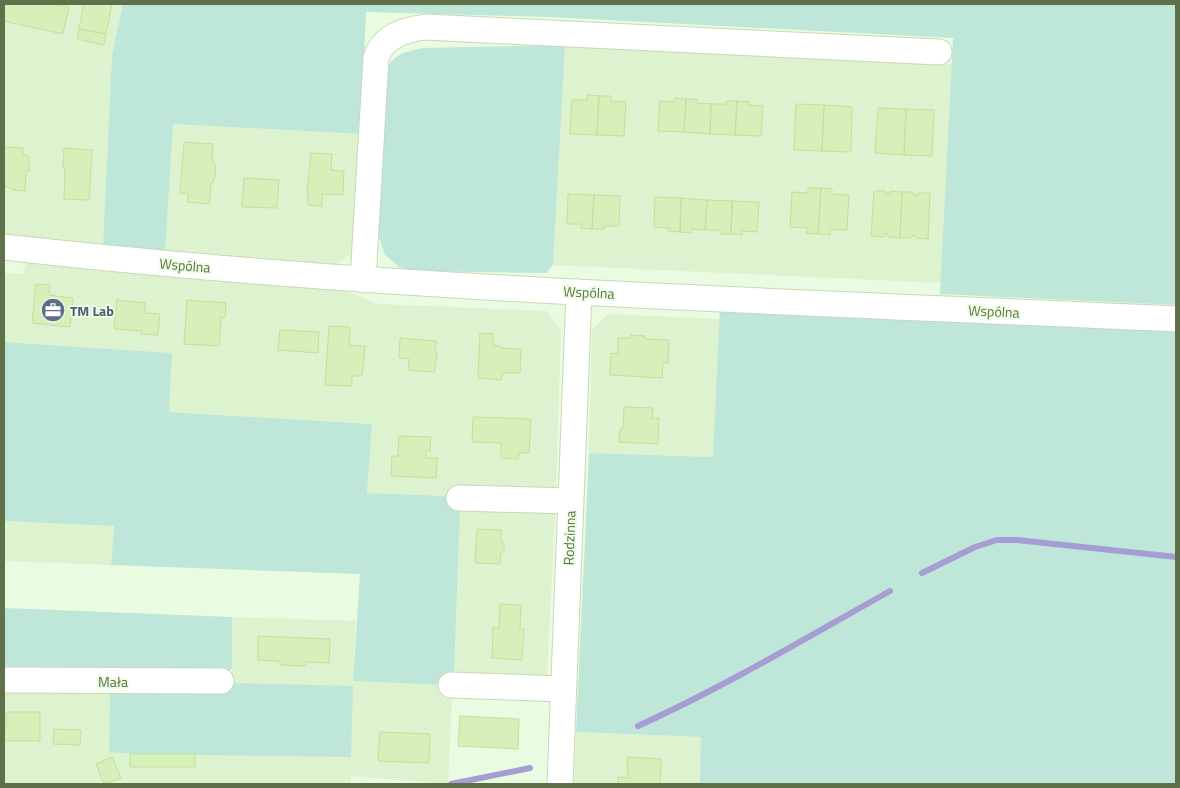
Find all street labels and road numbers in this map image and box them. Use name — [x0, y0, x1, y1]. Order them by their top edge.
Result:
street label: Wspólna — [159, 252, 211, 278]
street label: Wspólna — [563, 280, 615, 304]
street label: Wspólna — [968, 299, 1020, 323]
street label: Rodzinna — [558, 510, 580, 566]
street label: Mała — [98, 671, 128, 692]

